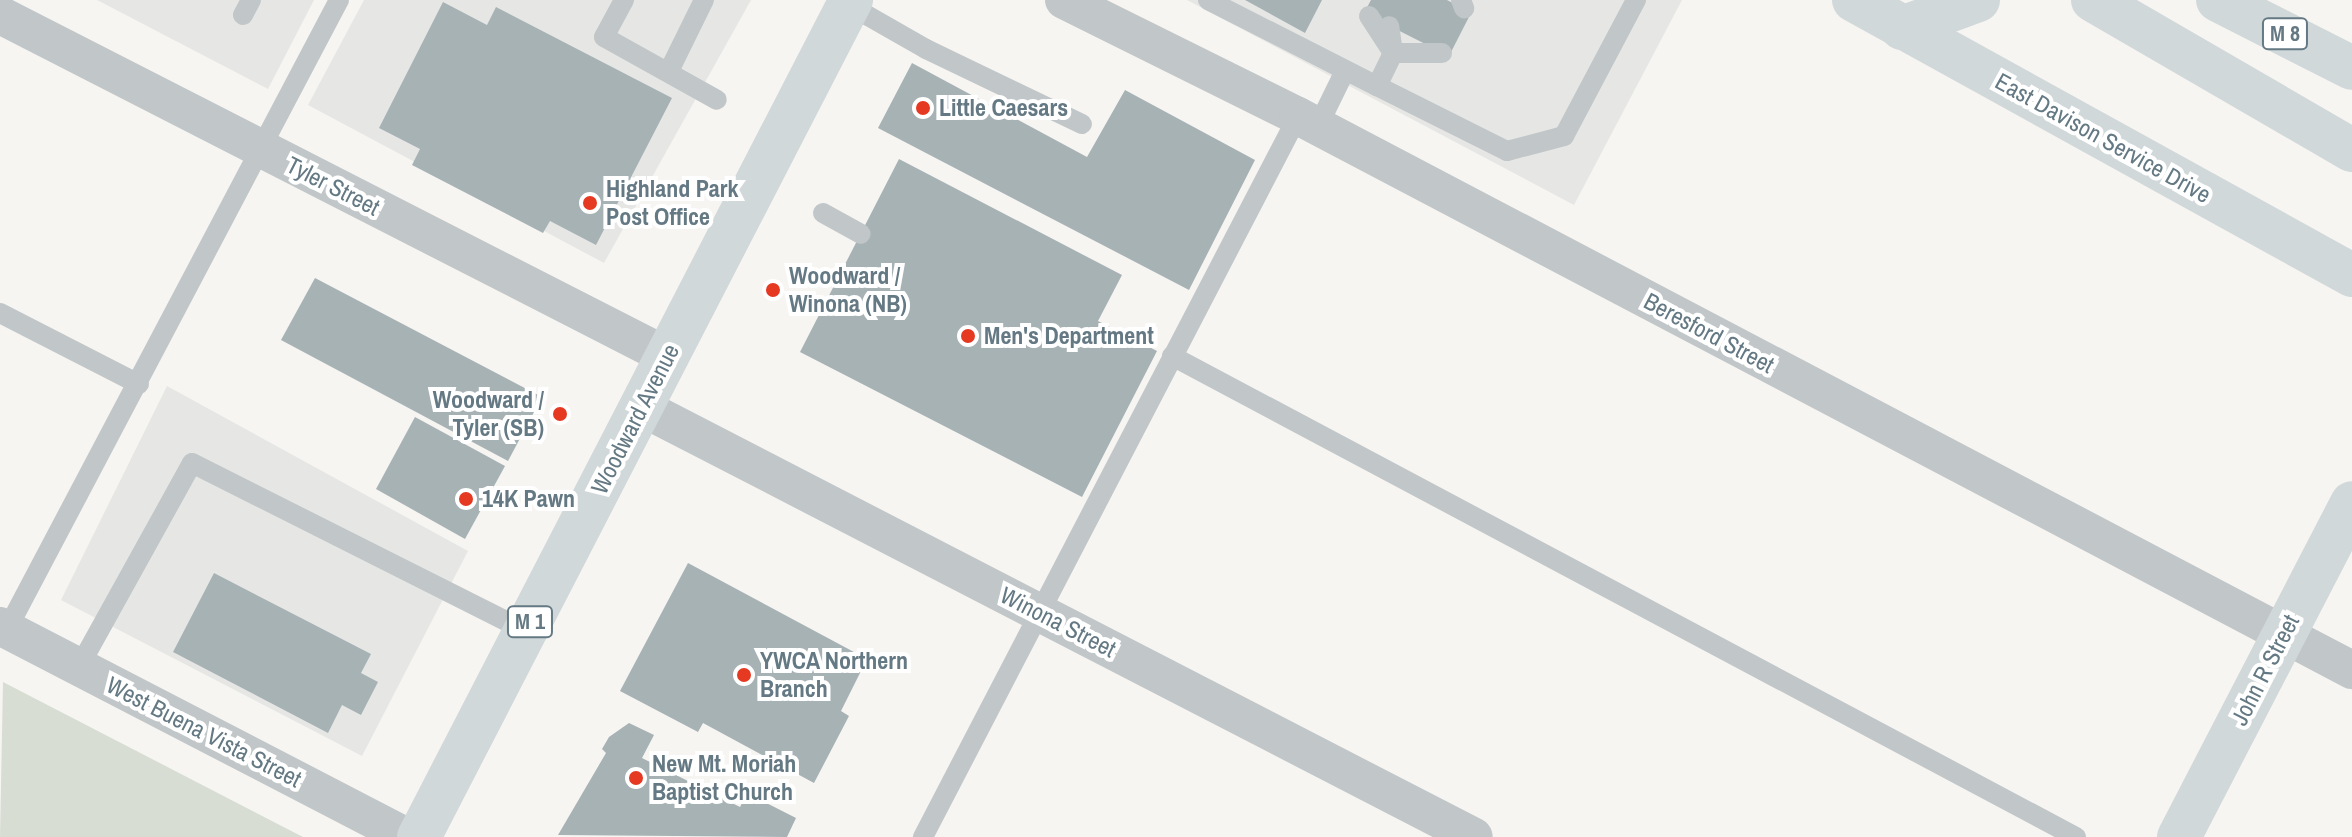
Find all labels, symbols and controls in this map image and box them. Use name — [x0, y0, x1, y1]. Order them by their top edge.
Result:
road number: M 8 — [2261, 16, 2309, 52]
street label: East Davison Service Drive — [1990, 67, 2216, 209]
place label: Little Caesars — [939, 94, 1068, 122]
marker: Little Caesars — [914, 99, 932, 117]
street label: Tyler Street — [282, 150, 384, 222]
place label: Highland Park Post Office — [606, 175, 738, 231]
marker: Highland Park Post Office — [581, 194, 599, 212]
place label: Woodward / Winona (NB) — [789, 262, 907, 318]
marker: Woodward / Winona (NB) — [764, 281, 782, 299]
street label: Beresford Street — [1639, 287, 1779, 379]
place label: Men's Department — [984, 322, 1154, 350]
marker: Men's Department — [959, 327, 977, 345]
street label: Woodward Avenue — [585, 339, 685, 499]
place label: Woodward / Tyler (SB) — [433, 386, 544, 442]
marker: Woodward / Tyler (SB) — [551, 405, 569, 423]
place label: 14K Pawn — [482, 485, 575, 513]
marker: 14K Pawn — [457, 490, 475, 508]
street label: Winona Street — [995, 581, 1121, 663]
road number: M 1 — [506, 604, 554, 640]
street label: John R Street — [2225, 610, 2305, 730]
place label: YWCA Northern Branch — [760, 647, 909, 703]
marker: YWCA Northern Branch — [735, 666, 753, 684]
street label: West Buena Vista Street — [102, 670, 306, 794]
place label: New Mt. Moriah Baptist Church — [652, 750, 796, 806]
marker: New Mt. Moriah Baptist Church — [627, 769, 645, 787]

